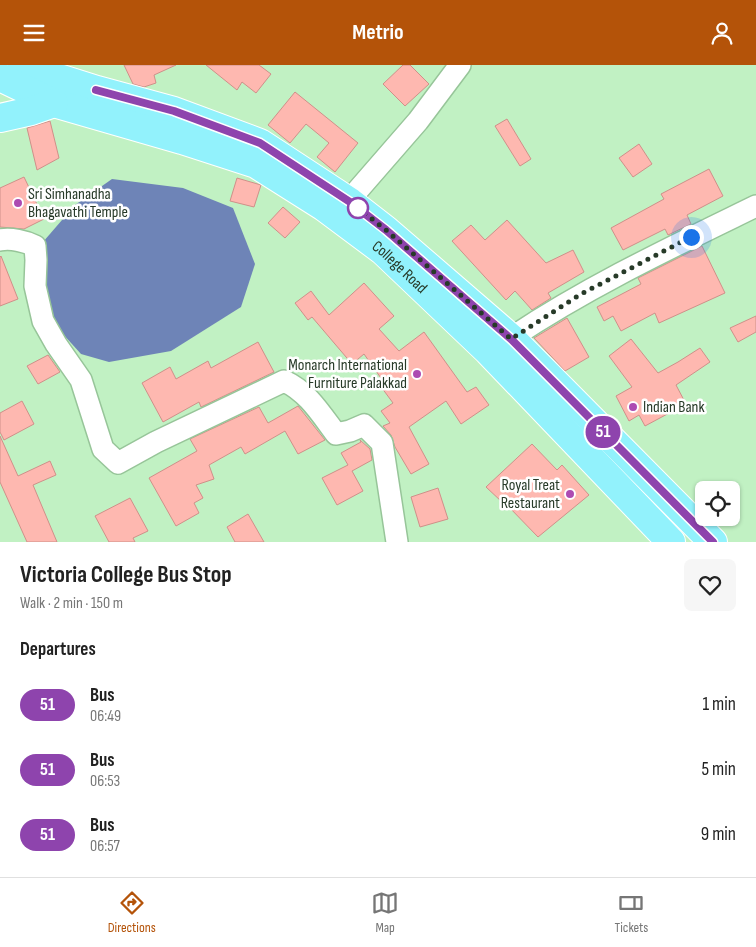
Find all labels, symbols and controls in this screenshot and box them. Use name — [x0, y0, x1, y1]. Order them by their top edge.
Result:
icon: menu — [20, 19, 48, 47]
text: Metrio — [352, 19, 404, 46]
icon: person — [708, 19, 736, 47]
place label: Sri Simhanadha Bhagavathi Temple — [28, 185, 128, 222]
marker: Sri Simhanadha Bhagavathi Temple — [12, 197, 24, 209]
unlabelled marker — [347, 197, 369, 219]
your location — [679, 225, 704, 250]
street label: College Road — [368, 237, 431, 297]
place label: Monarch International Furniture Palakkad — [288, 356, 407, 393]
marker: Monarch International Furniture Palakkad — [411, 368, 423, 380]
place label: Indian Bank — [643, 398, 705, 417]
marker: Indian Bank — [627, 401, 639, 413]
line badge: 51 — [580, 416, 626, 448]
text: 51 — [596, 421, 610, 442]
place label: Royal Treat Restaurant — [501, 476, 560, 513]
map controls — [695, 481, 740, 526]
button: locate — [695, 481, 740, 526]
marker: Royal Treat Restaurant — [564, 488, 576, 500]
button: heart — [684, 559, 736, 611]
text: Victoria College Bus Stop — [20, 560, 232, 589]
text: Walk · 2 min · 150 m — [20, 594, 123, 613]
text: Departures — [20, 638, 96, 661]
text: Bus — [90, 684, 115, 707]
text: 1 min — [702, 693, 736, 716]
text: 51 — [40, 694, 55, 715]
text: 06:49 — [90, 707, 121, 726]
text: Bus — [90, 749, 115, 772]
text: 5 min — [701, 758, 736, 781]
text: 51 — [40, 759, 55, 780]
text: 06:53 — [90, 772, 120, 791]
text: Bus — [90, 814, 115, 837]
text: 9 min — [701, 823, 736, 846]
text: 51 — [40, 824, 55, 845]
text: 06:57 — [90, 837, 120, 856]
tab: Directions — [108, 889, 156, 936]
tab: Map — [371, 889, 399, 936]
tab: Tickets — [615, 889, 648, 936]

